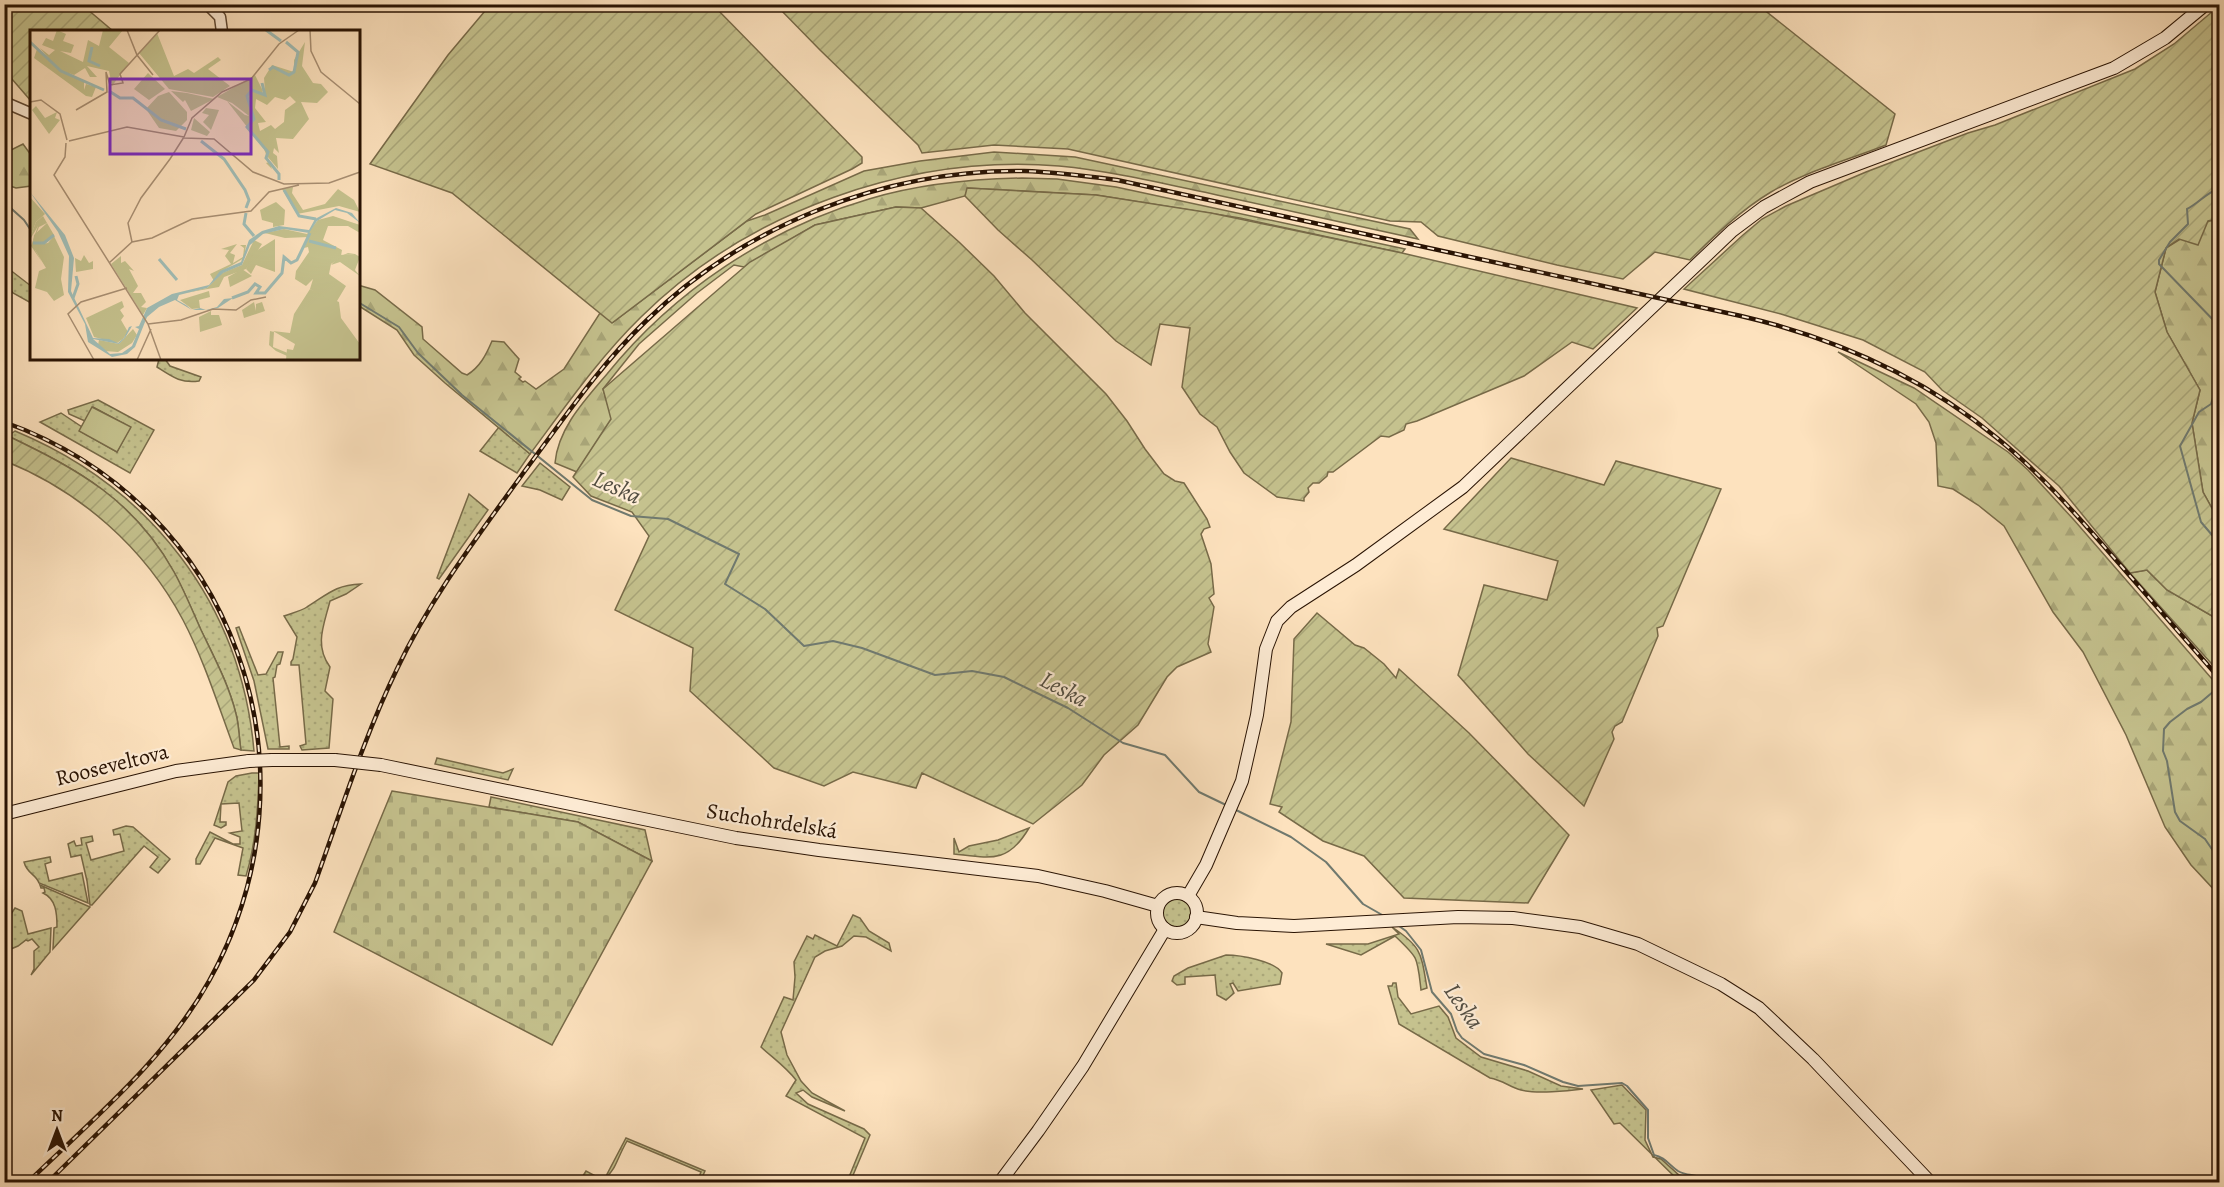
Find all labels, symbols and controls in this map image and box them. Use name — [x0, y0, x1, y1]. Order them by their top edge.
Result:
inset map — [30, 30, 360, 360]
water label: Leska — [588, 462, 646, 512]
water label: Leska — [1035, 663, 1093, 715]
street label: Rooseveltova — [52, 736, 172, 794]
street label: Suchohrdelská — [704, 796, 840, 846]
water label: Leska — [1437, 976, 1491, 1036]
north arrow — [27, 1100, 87, 1160]
text: N — [51, 1105, 63, 1127]

